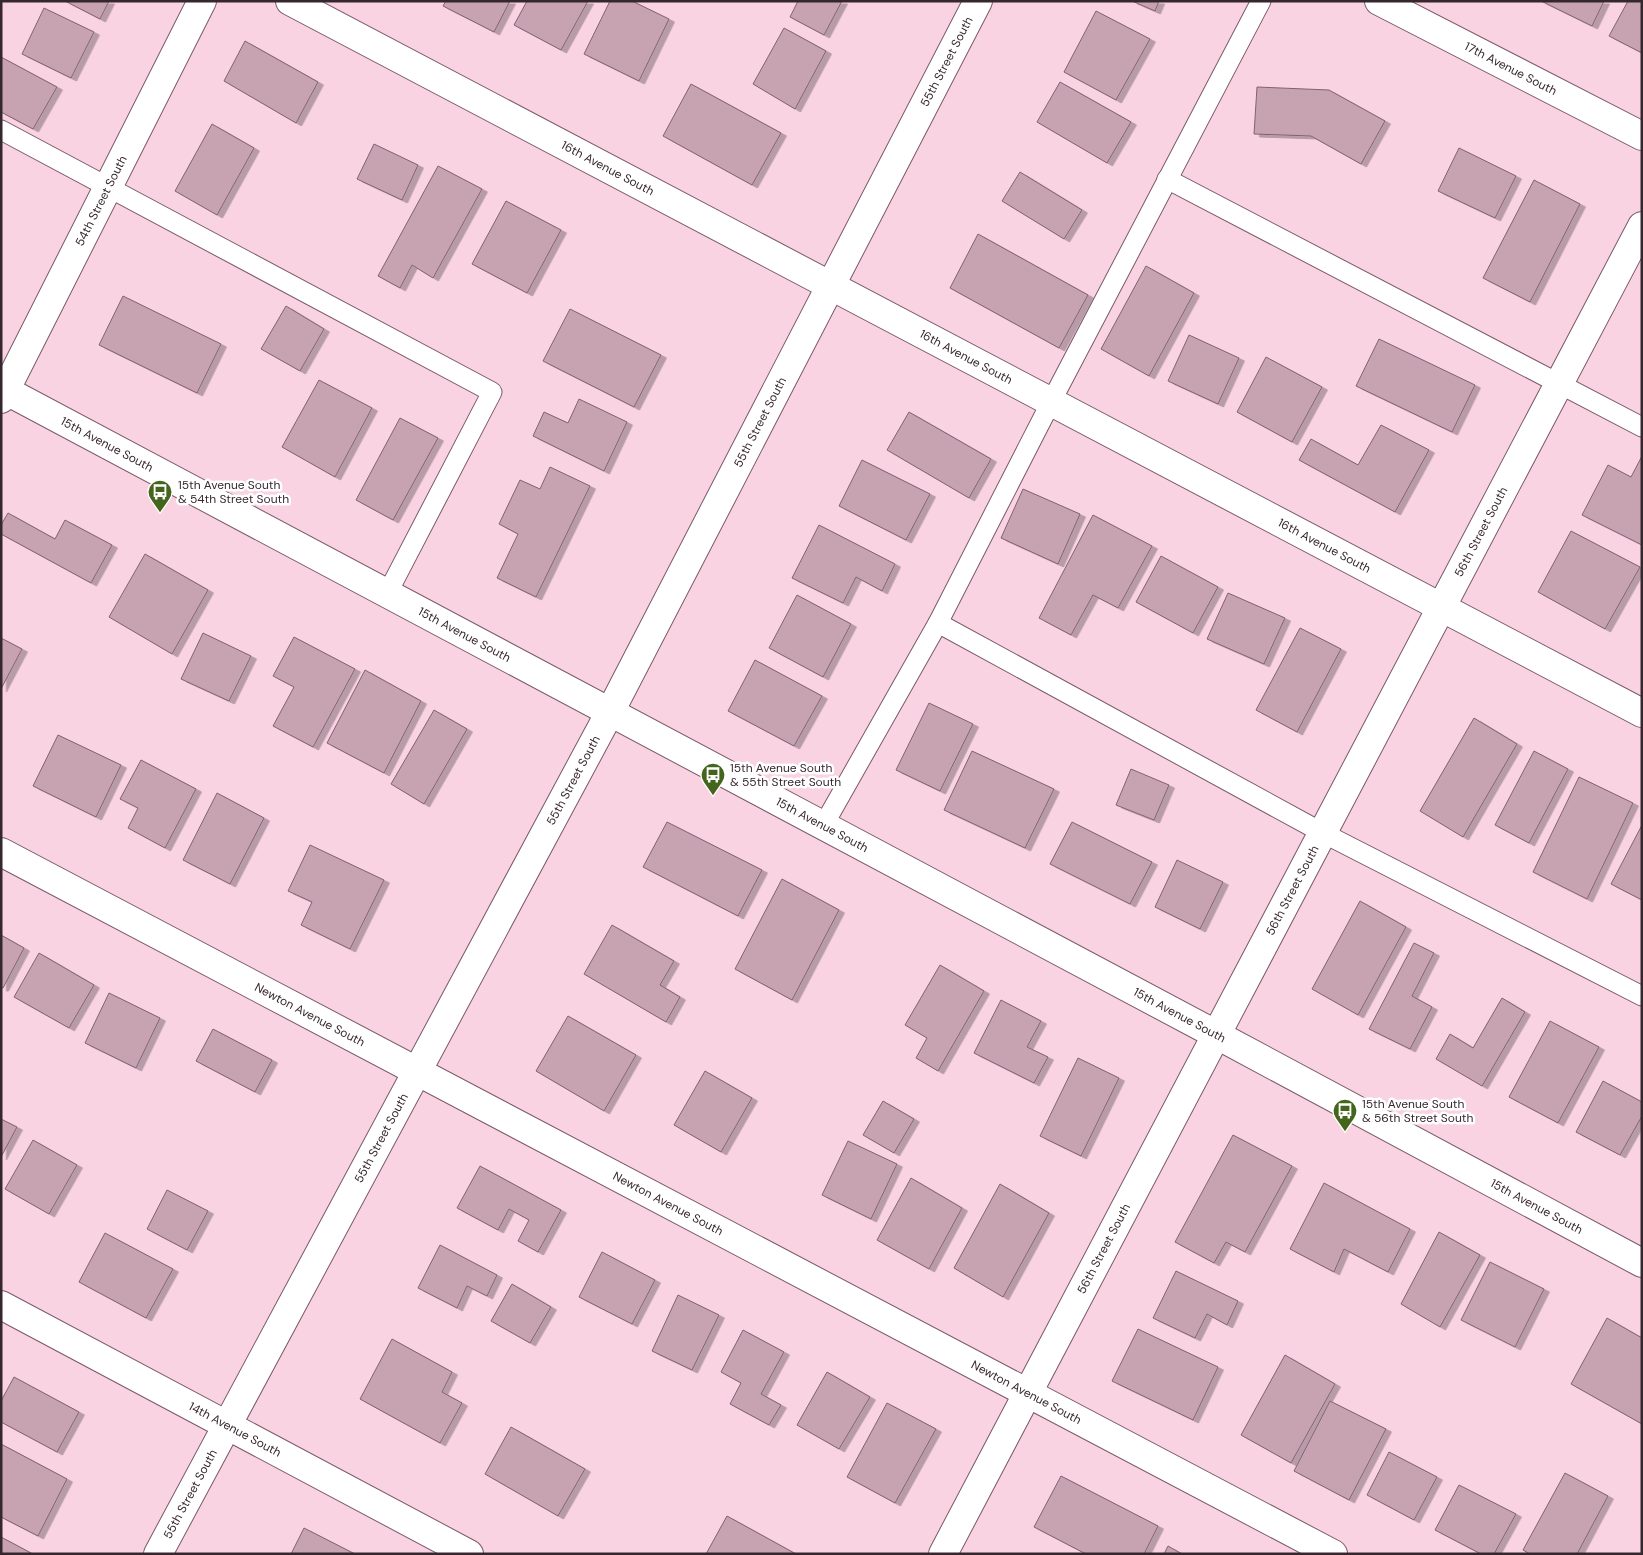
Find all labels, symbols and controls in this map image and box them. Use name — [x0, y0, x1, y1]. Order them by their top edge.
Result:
street label: 55th Street South — [917, 14, 977, 109]
street label: 17th Avenue South — [1462, 38, 1560, 99]
street label: 16th Avenue South — [558, 137, 657, 199]
street label: 54th Street South — [72, 153, 131, 249]
street label: 16th Avenue South — [917, 326, 1015, 388]
street label: 55th Street South — [730, 374, 790, 470]
street label: 15th Avenue South — [58, 413, 156, 476]
place label: 15th Avenue South & 54th Street South — [178, 477, 289, 507]
bus stop icon: 15th Avenue South & 54th Street South — [147, 479, 173, 513]
street label: 56th Street South — [1451, 484, 1511, 580]
street label: 16th Avenue South — [1275, 515, 1374, 577]
street label: 15th Avenue South — [415, 603, 514, 666]
street label: 55th Street South — [543, 733, 604, 828]
place label: 15th Avenue South & 55th Street South — [730, 760, 841, 790]
bus stop icon: 15th Avenue South & 55th Street South — [700, 762, 726, 796]
street label: 15th Avenue South — [773, 794, 871, 856]
street label: 56th Street South — [1262, 842, 1323, 938]
street label: Newton Avenue South — [252, 979, 368, 1050]
street label: 15th Avenue South — [1131, 984, 1229, 1046]
street label: 55th Street South — [351, 1090, 412, 1186]
place label: 15th Avenue South & 56th Street South — [1362, 1096, 1474, 1126]
bus stop icon: 15th Avenue South & 56th Street South — [1332, 1098, 1358, 1132]
street label: Newton Avenue South — [610, 1168, 726, 1239]
street label: 15th Avenue South — [1488, 1175, 1586, 1238]
street label: 56th Street South — [1073, 1201, 1134, 1296]
street label: Newton Avenue South — [968, 1357, 1084, 1428]
street label: 14th Avenue South — [186, 1398, 284, 1461]
street label: 55th Street South — [160, 1446, 221, 1542]

